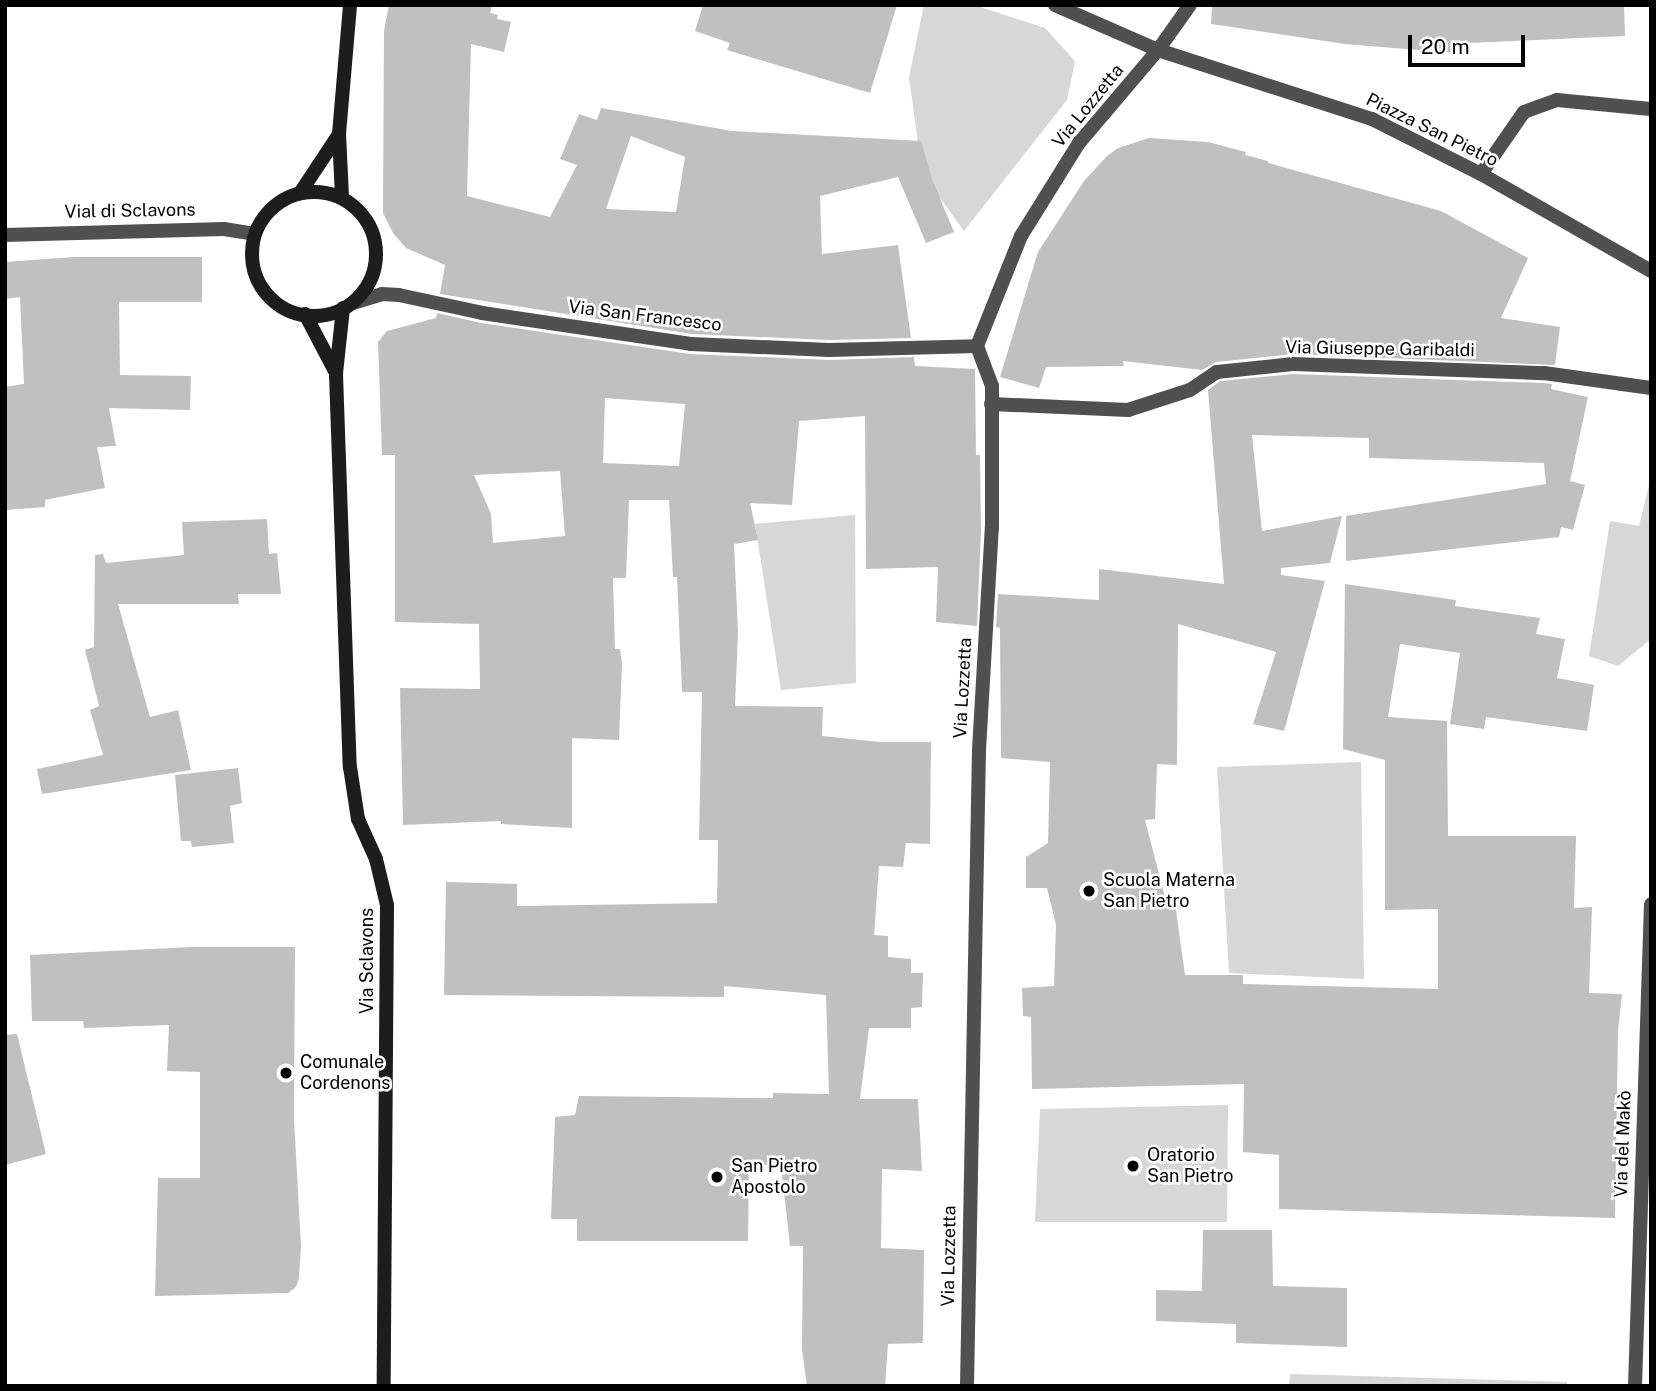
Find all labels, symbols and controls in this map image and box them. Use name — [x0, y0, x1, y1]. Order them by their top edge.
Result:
scale bar — [1411, 21, 1528, 65]
text: 20 m — [1421, 34, 1470, 59]
street label: Via Lozzetta — [1048, 60, 1128, 152]
street label: Piazza San Pietro — [1362, 89, 1502, 171]
street label: Vial di Sclavons — [64, 199, 196, 223]
street label: Via San Francesco — [567, 296, 723, 336]
street label: Via Giuseppe Garibaldi — [1285, 337, 1475, 361]
street label: Via Lozzetta — [950, 637, 976, 739]
place label: Scuola Materna San Pietro — [1103, 870, 1235, 912]
marker: Scuola Materna San Pietro — [1081, 883, 1097, 899]
street label: Via Sclavons — [356, 908, 378, 1014]
place label: Comunale Cordenons — [300, 1052, 390, 1094]
marker: Comunale Cordenons — [278, 1065, 294, 1081]
street label: Via del Makò — [1610, 1090, 1636, 1198]
place label: Oratorio San Pietro — [1147, 1145, 1233, 1188]
place label: San Pietro Apostolo — [731, 1156, 817, 1198]
marker: Oratorio San Pietro — [1125, 1158, 1141, 1174]
marker: San Pietro Apostolo — [709, 1169, 725, 1185]
street label: Via Lozzetta — [937, 1205, 961, 1307]

